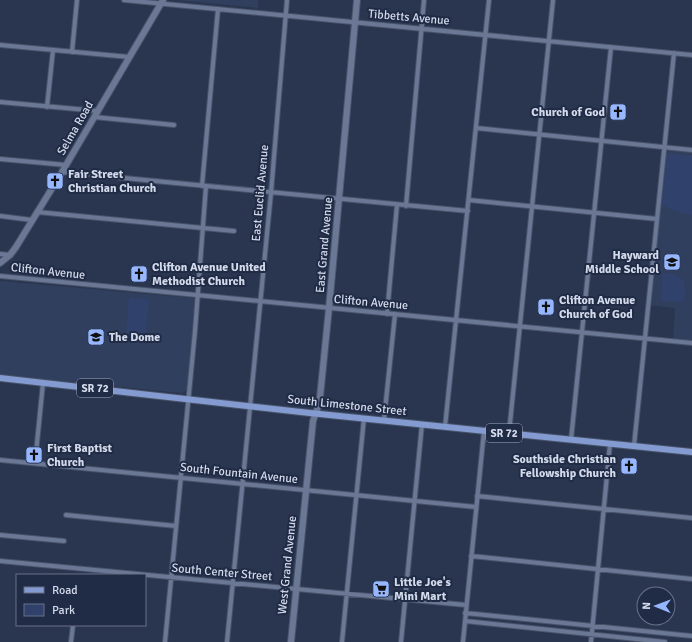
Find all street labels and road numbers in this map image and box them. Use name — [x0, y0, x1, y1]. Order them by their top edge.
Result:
street label: Tibbetts Avenue — [368, 6, 450, 29]
street label: Selma Road — [54, 98, 97, 158]
street label: East Euclid Avenue — [249, 144, 272, 242]
street label: East Grand Avenue — [313, 197, 336, 294]
street label: Clifton Avenue — [10, 260, 86, 283]
street label: Clifton Avenue — [333, 292, 409, 313]
road number: SR 72 — [77, 379, 113, 397]
street label: South Limestone Street — [287, 392, 407, 419]
road number: SR 72 — [486, 424, 522, 442]
street label: South Fountain Avenue — [179, 460, 299, 487]
street label: West Grand Avenue — [275, 515, 300, 615]
street label: South Center Street — [171, 561, 273, 584]

